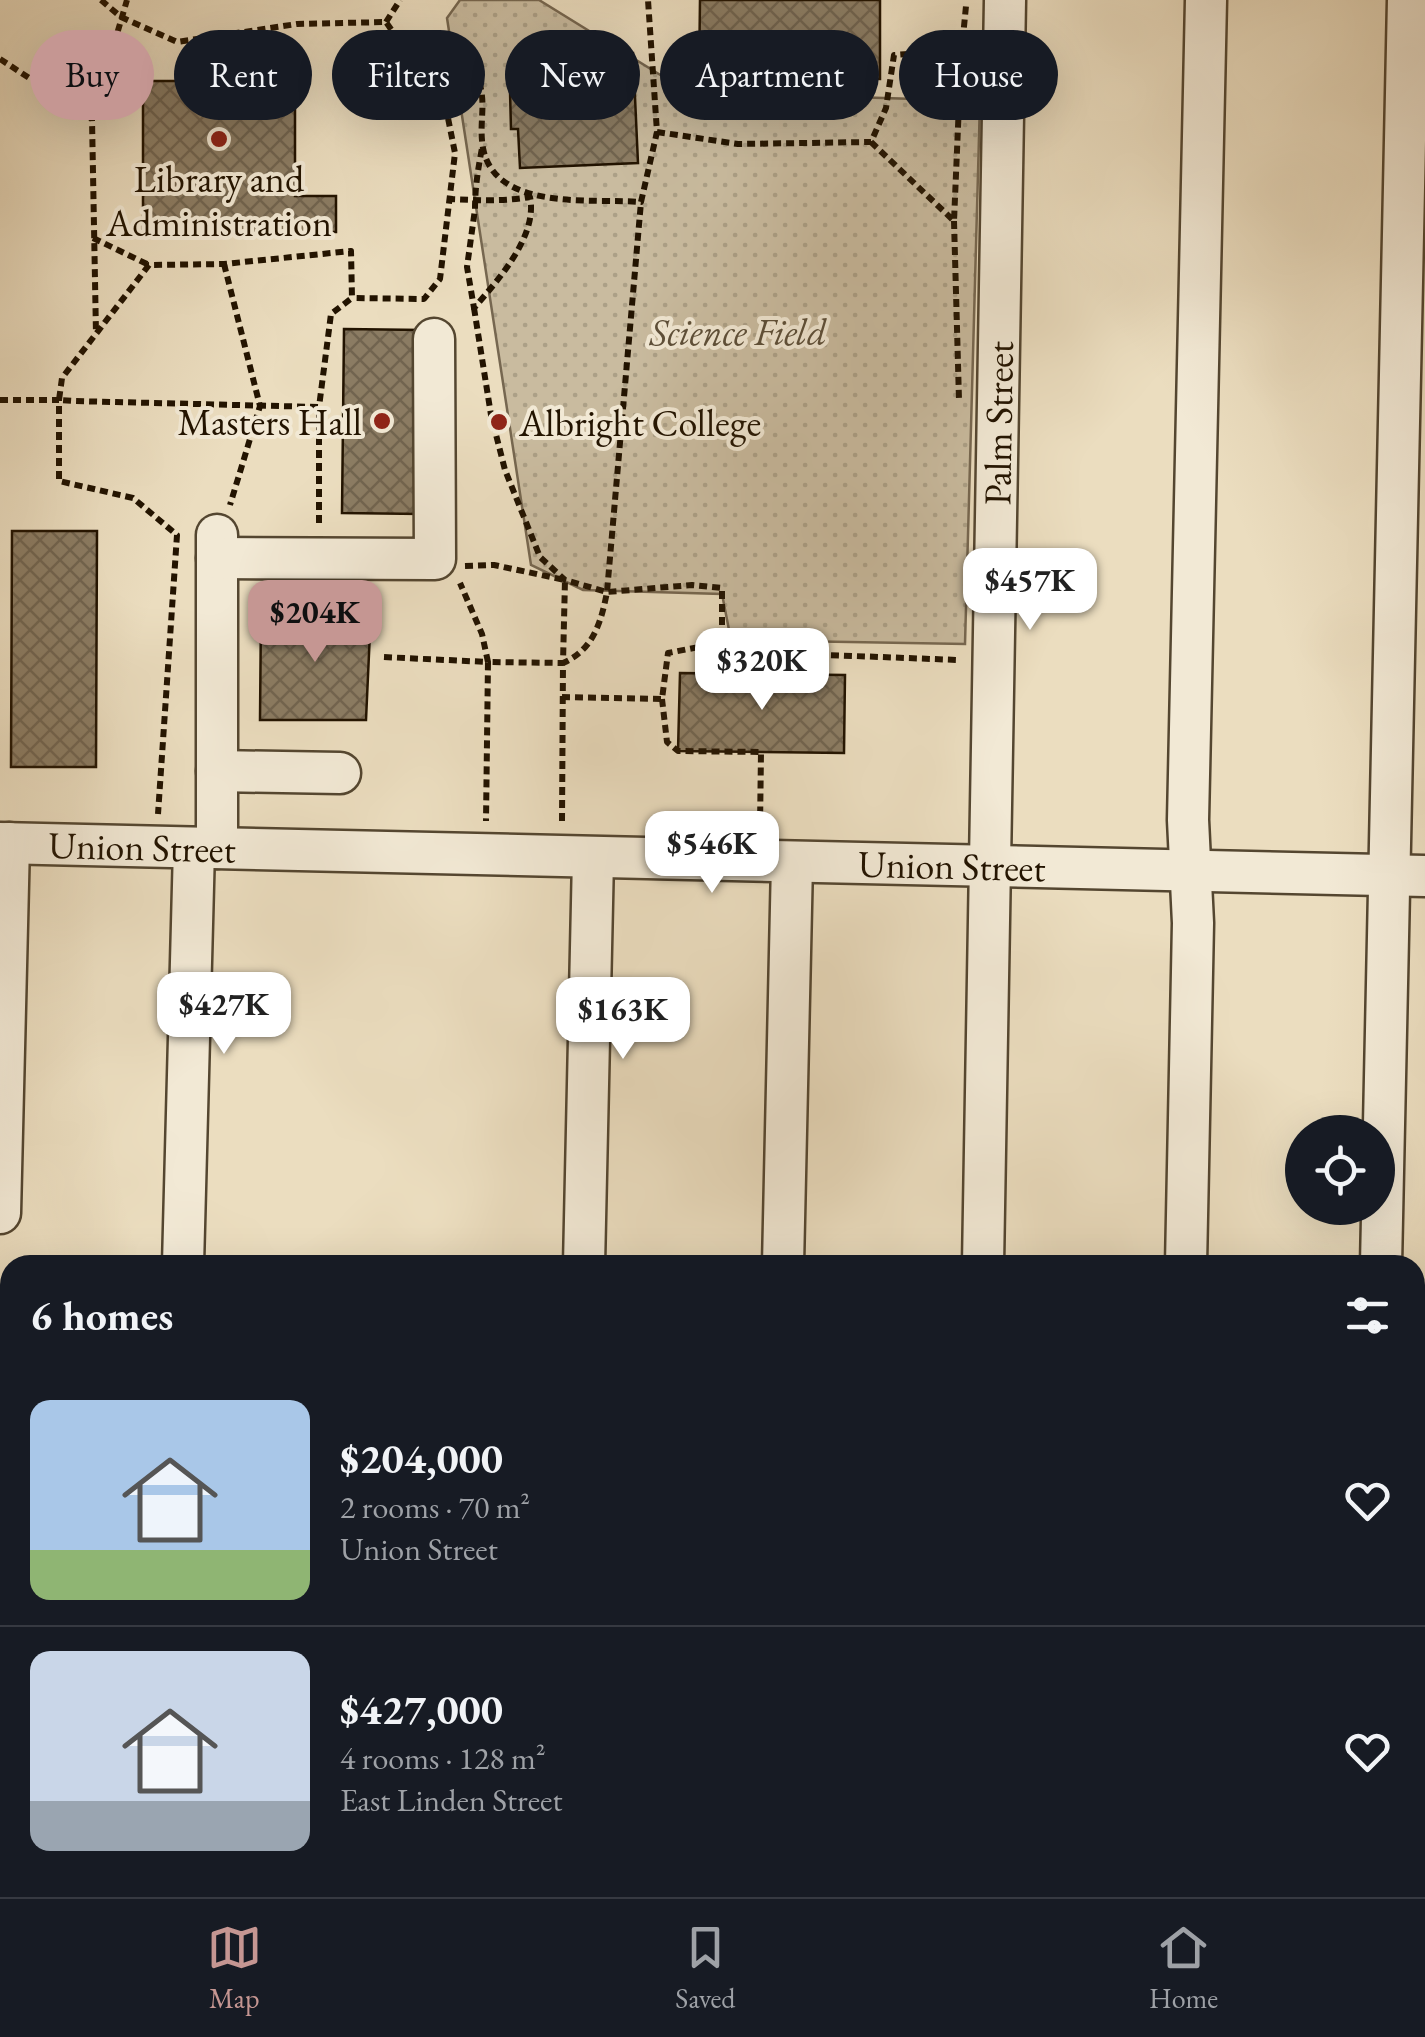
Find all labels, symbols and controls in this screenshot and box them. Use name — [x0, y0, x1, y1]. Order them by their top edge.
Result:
chip: Buy — [30, 30, 154, 120]
chip: Rent — [174, 30, 312, 120]
chip: Filters — [332, 30, 485, 120]
chip: New — [505, 30, 640, 120]
chip: Apartment — [660, 30, 879, 120]
chip: House — [899, 30, 1058, 120]
marker: Library and Administration — [208, 128, 230, 150]
place label: Library and Administration — [105, 154, 332, 247]
park label: Science Field — [648, 307, 827, 356]
street label: Palm Street — [972, 341, 1024, 506]
place label: Masters Hall — [178, 397, 362, 446]
place label: Albright College — [518, 398, 761, 447]
marker: Masters Hall — [371, 410, 393, 432]
marker: Albright College — [488, 411, 510, 433]
pin: $457K — [960, 548, 1100, 633]
text: $457K — [985, 559, 1075, 601]
pin: $204K — [245, 580, 385, 665]
text: $204K — [270, 591, 360, 633]
pin: $320K — [692, 628, 832, 713]
text: $320K — [717, 639, 807, 681]
pin: $546K — [642, 811, 782, 896]
street label: Union Street — [48, 820, 236, 873]
text: $546K — [667, 822, 757, 864]
street label: Union Street — [857, 838, 1046, 892]
pin: $427K — [154, 972, 294, 1057]
pin: $163K — [553, 977, 693, 1062]
text: $427K — [179, 983, 269, 1025]
text: $163K — [578, 988, 668, 1030]
map controls — [1285, 1115, 1395, 1225]
button: locate — [1285, 1115, 1395, 1225]
text: 6 homes — [30, 1288, 173, 1343]
icon: filters — [1340, 1288, 1395, 1343]
text: $204,000 — [340, 1431, 503, 1486]
icon: home — [110, 1440, 230, 1560]
icon: heart — [1340, 1473, 1395, 1528]
text: 2 rooms · 70 m² — [340, 1486, 530, 1528]
text: Union Street — [340, 1528, 498, 1570]
text: $427,000 — [340, 1682, 503, 1737]
icon: home — [110, 1691, 230, 1811]
icon: heart — [1340, 1724, 1395, 1779]
text: 4 rooms · 128 m² — [340, 1737, 546, 1779]
text: East Linden Street — [340, 1779, 563, 1821]
tab: Map — [207, 1920, 262, 2016]
tab: Saved — [675, 1920, 735, 2016]
tab: Home — [1149, 1920, 1218, 2016]

